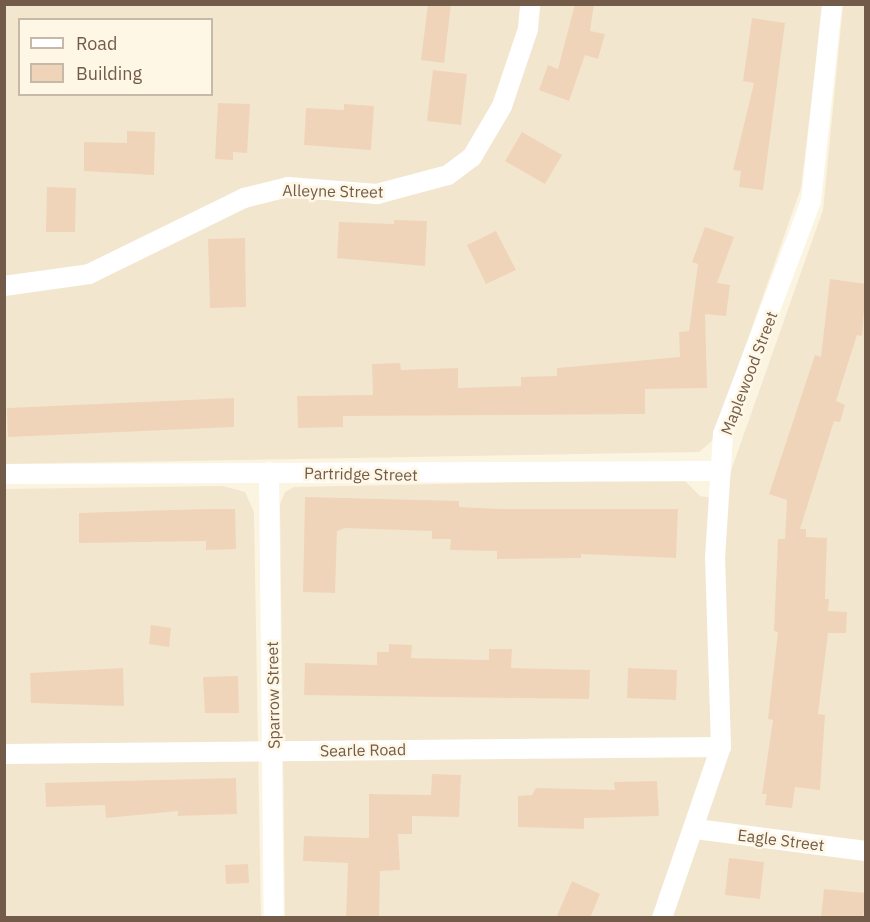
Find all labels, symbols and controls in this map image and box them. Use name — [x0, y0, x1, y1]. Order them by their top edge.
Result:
legend — [18, 18, 213, 96]
text: Road — [76, 32, 117, 55]
text: Building — [76, 62, 142, 85]
street label: Alleyne Street — [282, 181, 384, 201]
street label: Maplewood Street — [717, 308, 781, 438]
street label: Partridge Street — [304, 463, 418, 485]
street label: Sparrow Street — [262, 641, 284, 749]
street label: Searle Road — [320, 740, 406, 760]
street label: Eagle Street — [737, 825, 825, 855]

